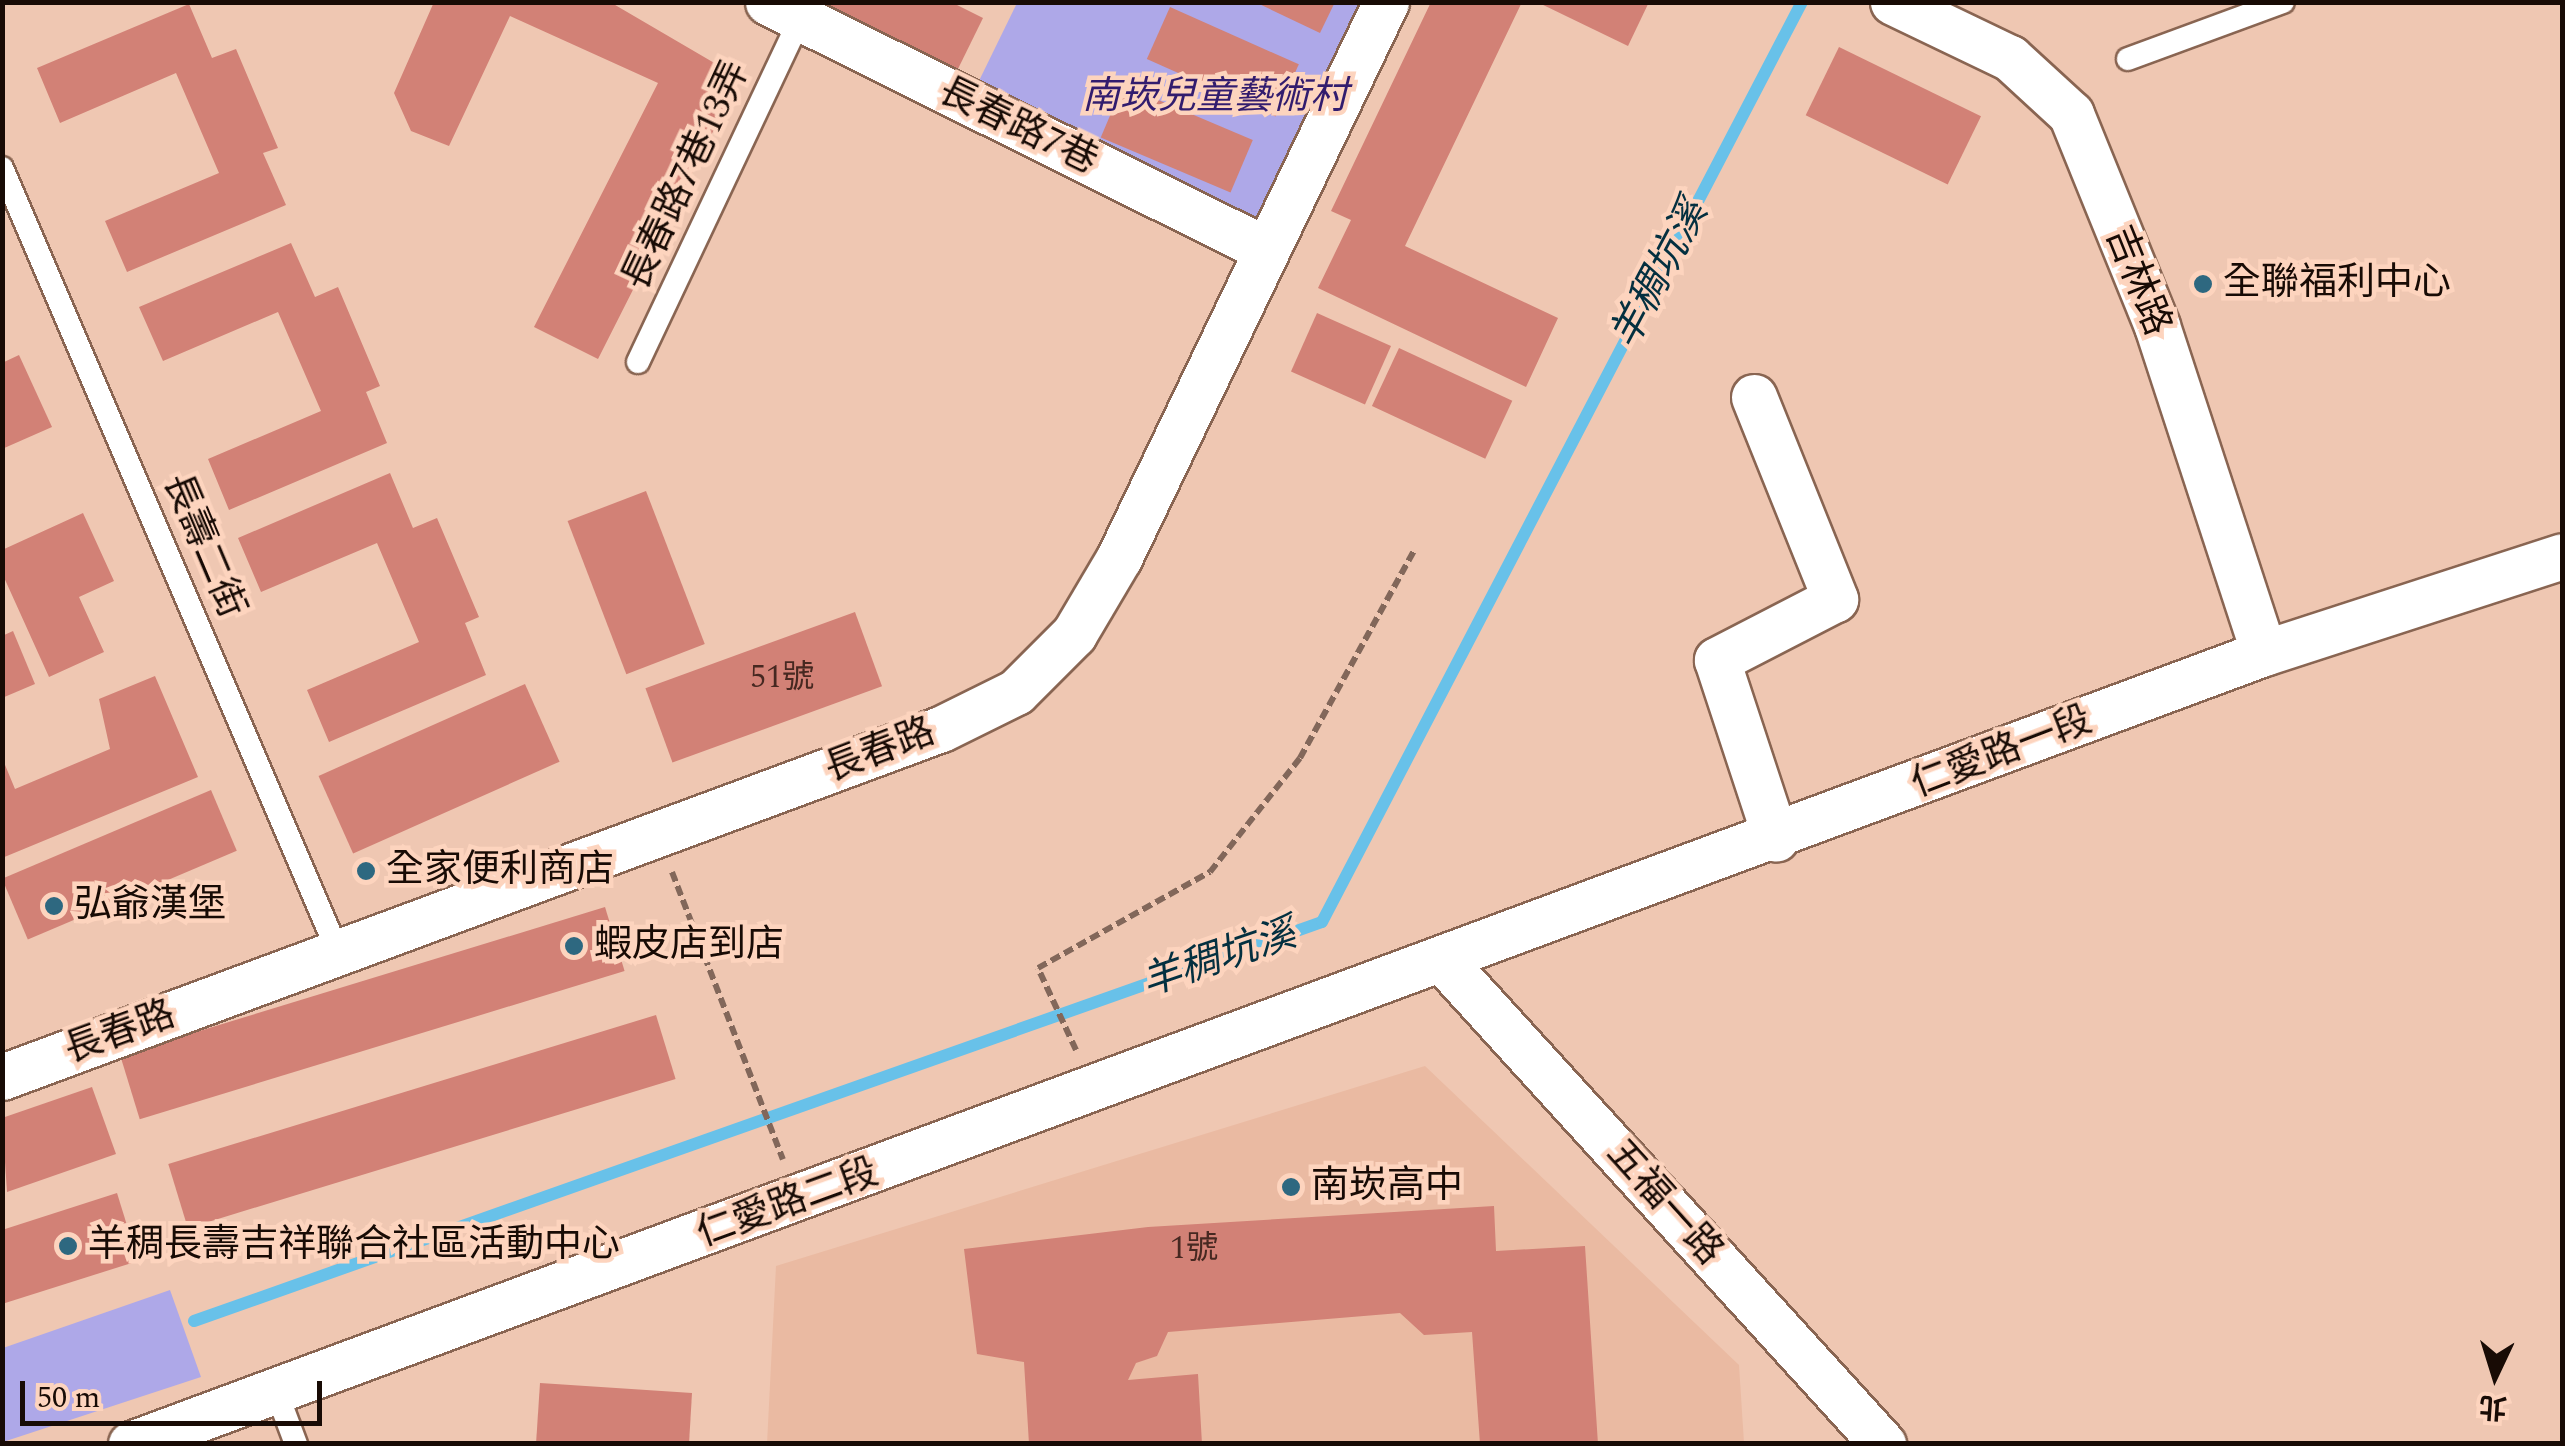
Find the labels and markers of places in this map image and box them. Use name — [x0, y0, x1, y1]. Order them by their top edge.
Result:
place label: 全聯福利中心 — [2223, 261, 2451, 307]
marker: 全聯福利中心 — [2192, 273, 2214, 295]
place label: 全家便利商店 — [386, 848, 614, 894]
marker: 全家便利商店 — [355, 860, 377, 882]
place label: 弘爺漢堡 — [74, 883, 226, 929]
marker: 弘爺漢堡 — [43, 895, 65, 917]
place label: 蝦皮店到店 — [594, 923, 784, 969]
marker: 蝦皮店到店 — [563, 935, 585, 957]
place label: 南崁高中 — [1311, 1164, 1463, 1210]
marker: 南崁高中 — [1280, 1176, 1302, 1198]
place label: 羊稠長壽吉祥聯合社區活動中心 — [88, 1223, 620, 1269]
marker: 羊稠長壽吉祥聯合社區活動中心 — [57, 1235, 79, 1257]

